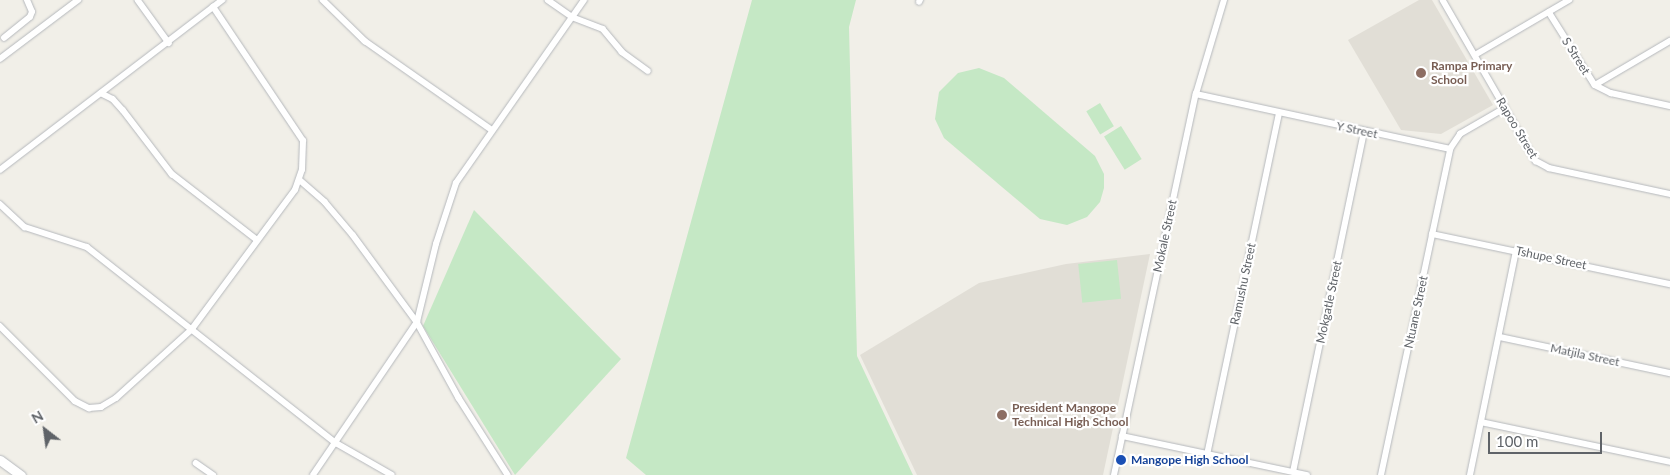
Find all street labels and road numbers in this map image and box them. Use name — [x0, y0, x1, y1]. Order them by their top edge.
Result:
street label: S Street — [1559, 35, 1593, 77]
street label: Rapoo Street — [1493, 95, 1541, 161]
street label: Y Street — [1335, 119, 1379, 141]
street label: Mokale Street — [1150, 198, 1180, 274]
street label: Ramushu Street — [1227, 242, 1259, 326]
street label: Tshupe Street — [1514, 243, 1588, 273]
street label: Mokgatle Street — [1313, 259, 1345, 345]
street label: Ntuane Street — [1401, 274, 1431, 350]
street label: Matjila Street — [1549, 341, 1621, 369]

